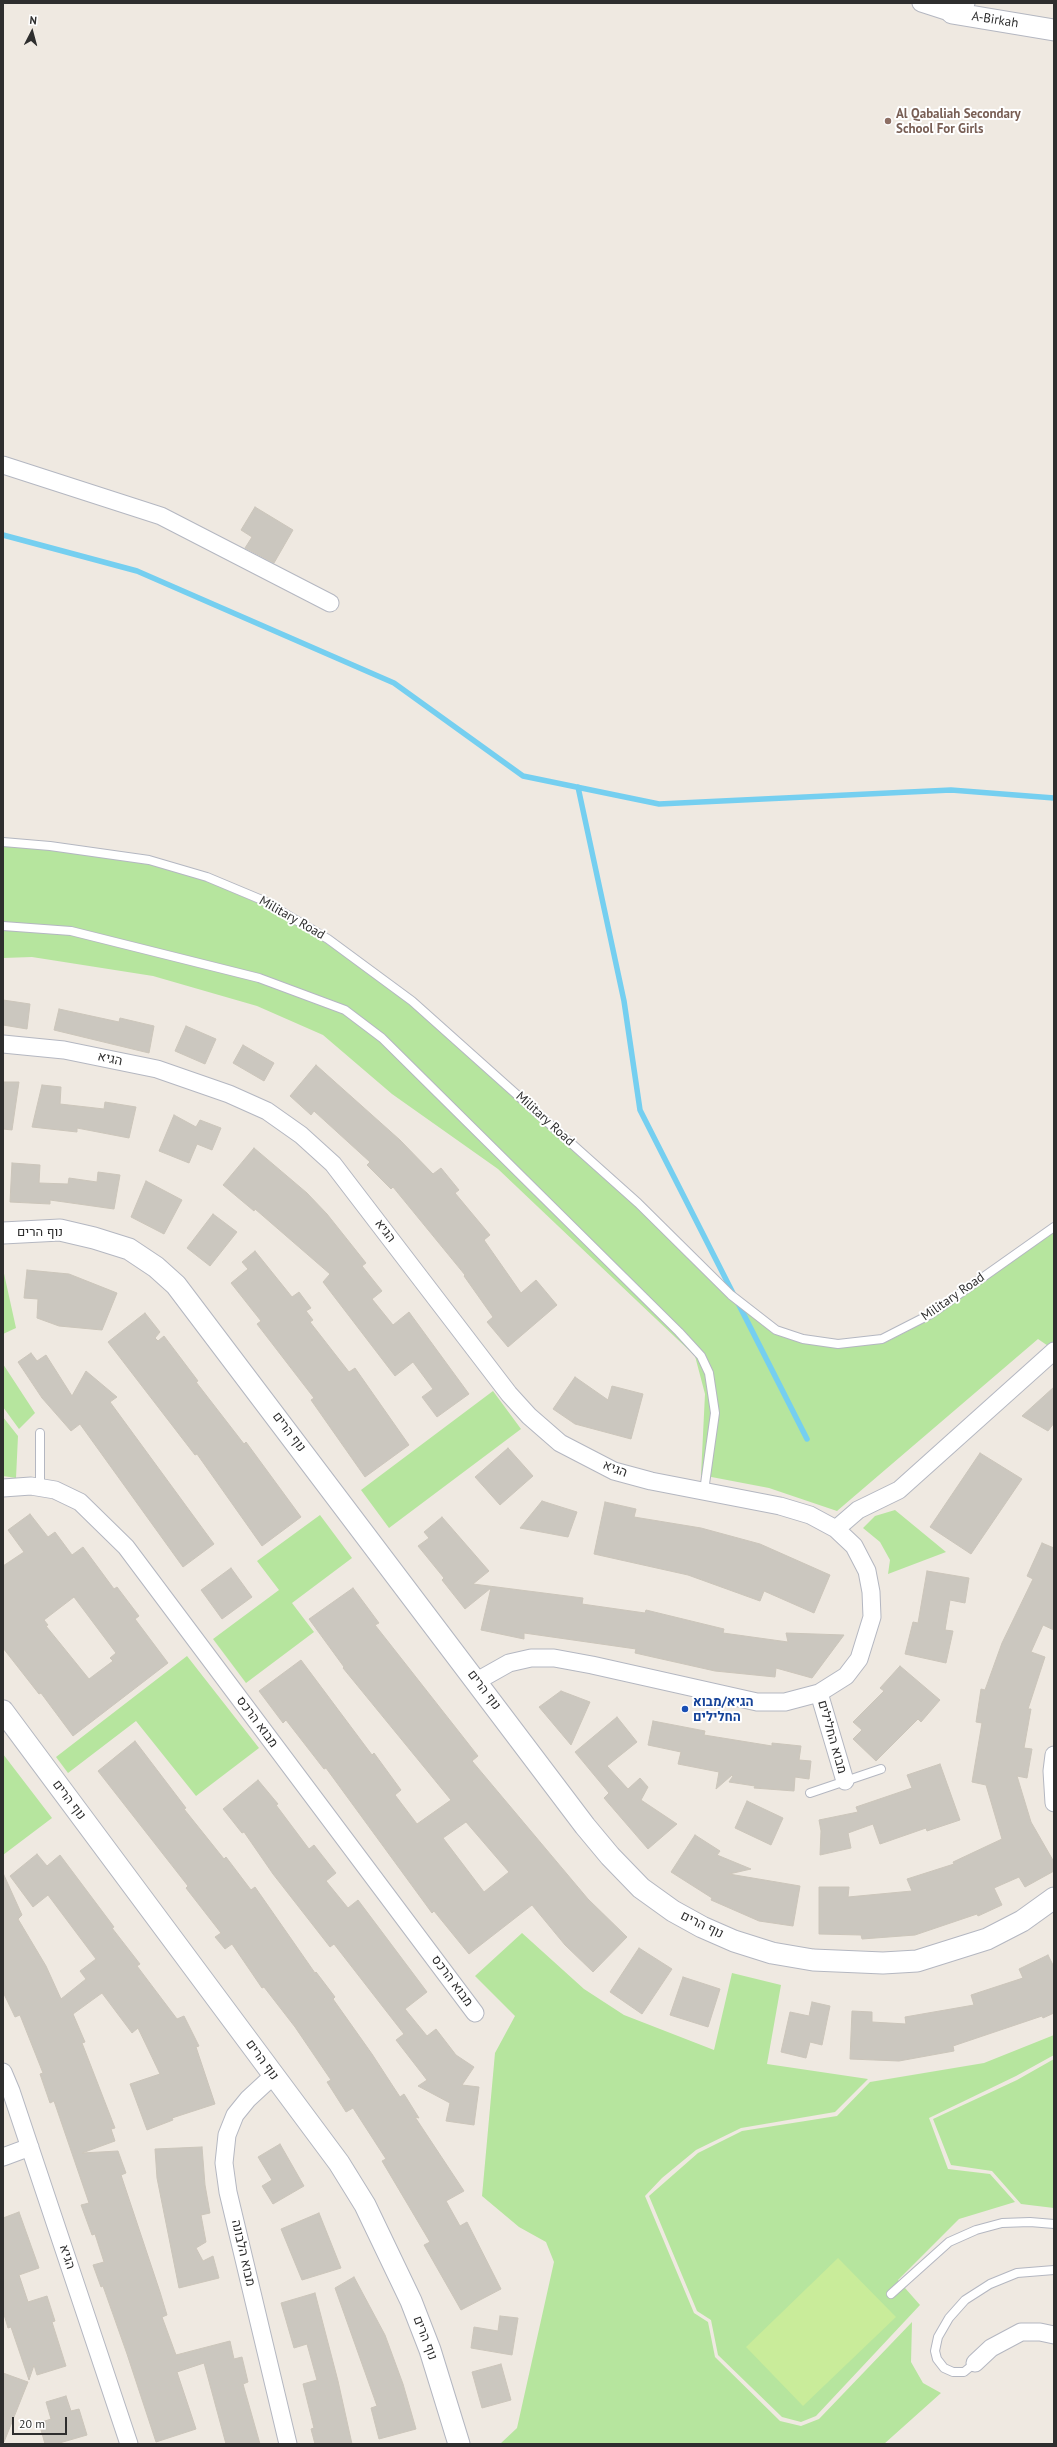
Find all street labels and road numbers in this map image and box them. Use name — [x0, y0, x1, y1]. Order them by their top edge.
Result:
street label: A-Birkah — [971, 9, 1019, 31]
street label: Military Road — [256, 893, 328, 943]
street label: הגיא — [96, 1049, 124, 1069]
street label: Military Road — [513, 1089, 577, 1149]
street label: הגיא — [371, 1216, 399, 1246]
street label: נוף הרים — [17, 1224, 63, 1240]
street label: Military Road — [918, 1270, 988, 1324]
street label: נוף הרים — [269, 1409, 309, 1455]
street label: הגיא — [601, 1457, 629, 1481]
street label: נוף הרים — [464, 1667, 504, 1713]
street label: מבוא הרכס — [233, 1693, 281, 1751]
street label: מבוא החלילים — [814, 1698, 850, 1776]
street label: נוף הרים — [49, 1777, 89, 1823]
street label: נוף הרים — [678, 1908, 726, 1942]
street label: מבוא הרכס — [428, 1952, 476, 2010]
street label: נוף הרים — [242, 2037, 282, 2083]
street label: מבוא הלבונה — [228, 2218, 258, 2288]
street label: הגיא — [56, 2243, 78, 2271]
street label: נוף הרים — [409, 2314, 441, 2362]

